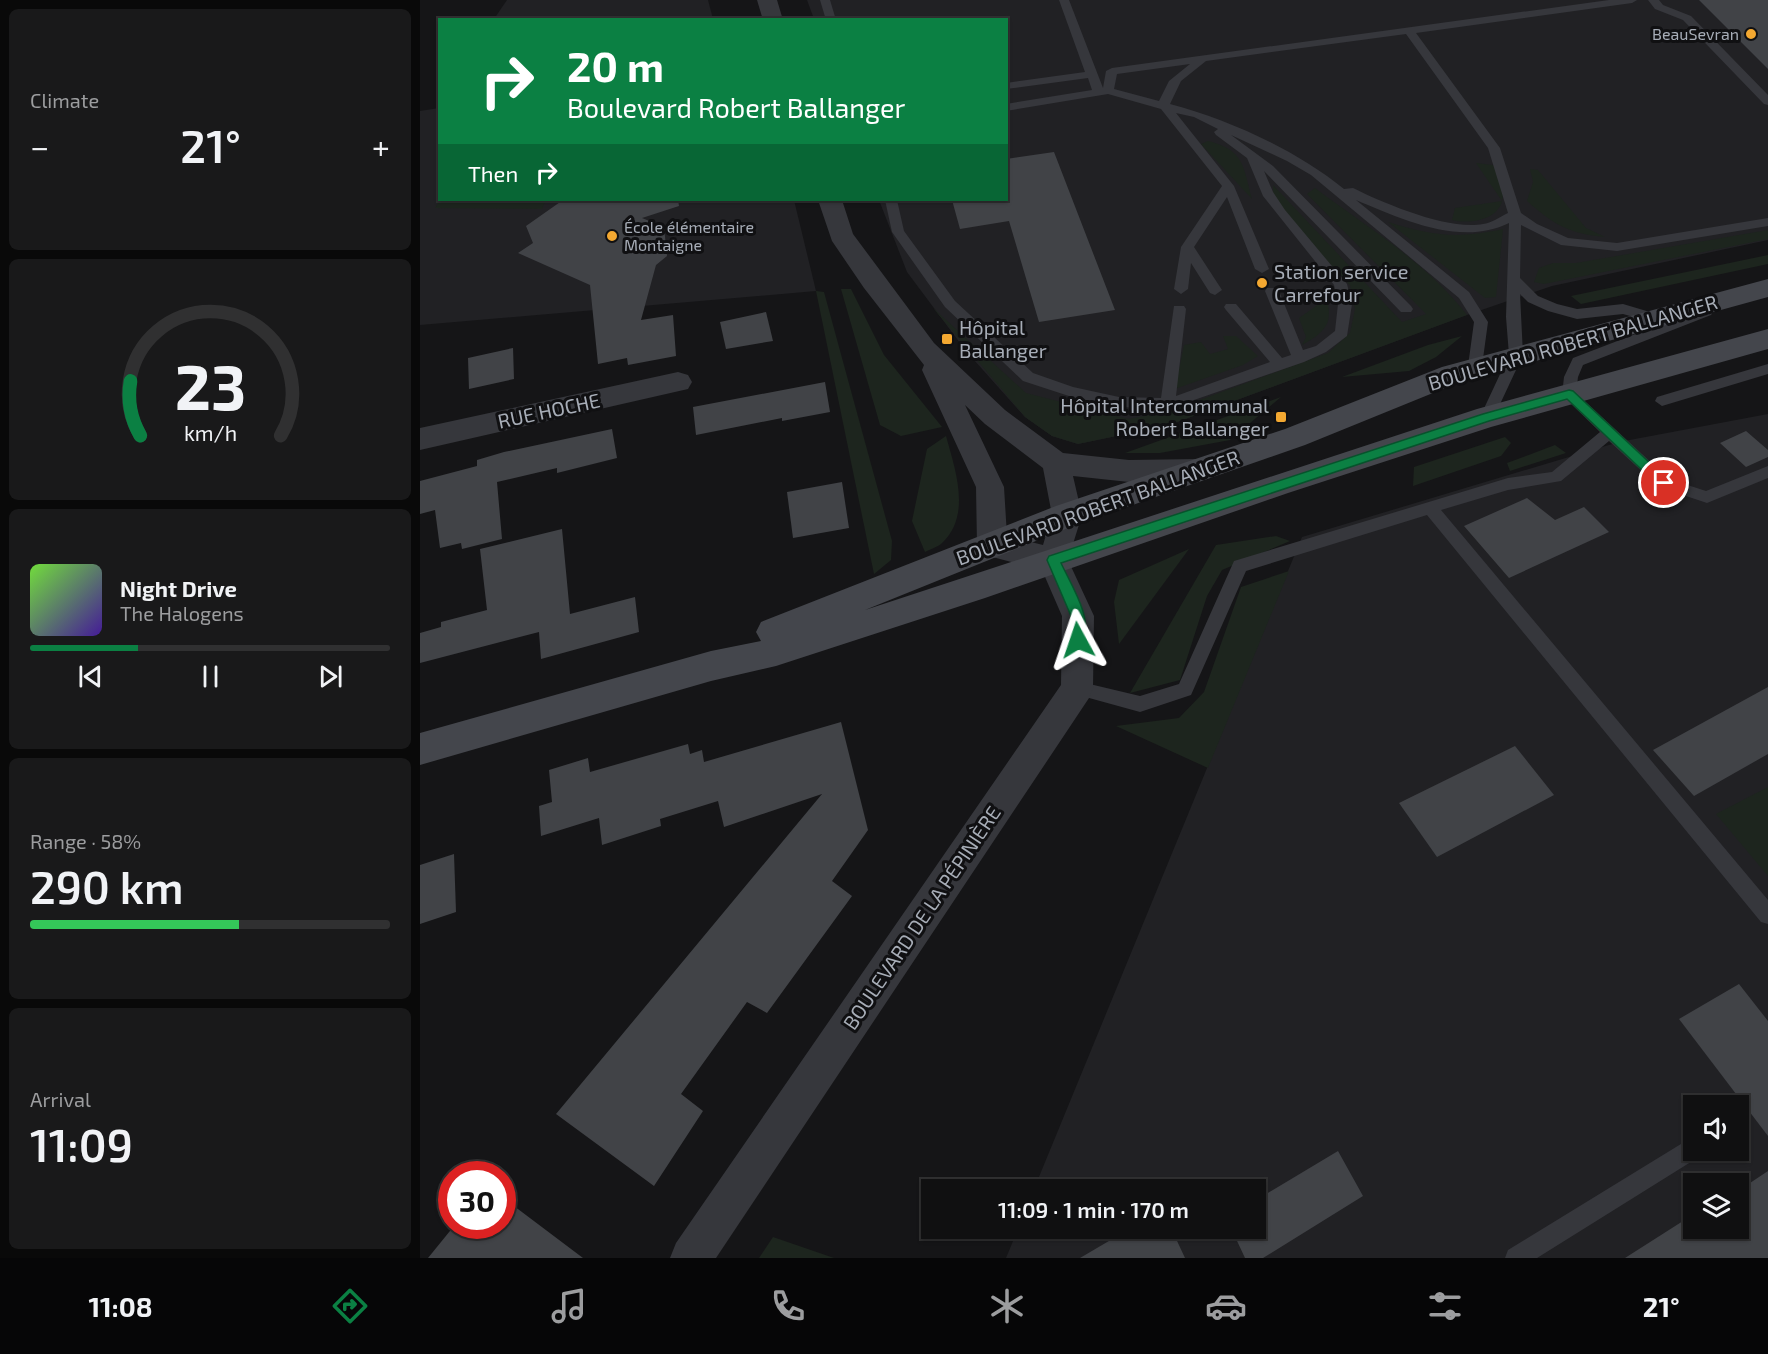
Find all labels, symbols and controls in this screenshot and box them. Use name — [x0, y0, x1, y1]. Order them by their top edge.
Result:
place label: BeauSevran — [1652, 24, 1739, 43]
marker: BeauSevran — [1744, 27, 1758, 41]
text: 20 m — [567, 40, 664, 90]
icon: right — [468, 42, 546, 120]
text: Climate — [30, 88, 99, 112]
text: Boulevard Robert Ballanger — [567, 91, 905, 123]
text: 21° — [180, 118, 241, 172]
text: − — [30, 126, 49, 166]
text: + — [372, 126, 390, 166]
icon: right — [530, 156, 563, 189]
text: Then — [468, 160, 518, 186]
place label: École élémentaire Montaigne — [624, 217, 754, 254]
marker: École élémentaire Montaigne — [605, 229, 619, 243]
place label: Station service Carrefour — [1274, 259, 1409, 306]
marker: Station service Carrefour — [1255, 276, 1269, 290]
street label: BOULEVARD ROBERT BALLANGER — [1425, 289, 1720, 395]
place label: Hôpital Ballanger — [959, 315, 1047, 362]
marker: Hôpital Ballanger — [940, 332, 954, 346]
text: 23 — [174, 348, 246, 423]
street label: RUE HOCHE — [495, 387, 602, 433]
place label: Hôpital Intercommunal Robert Ballanger — [1060, 393, 1269, 440]
marker: Hôpital Intercommunal Robert Ballanger — [1274, 410, 1288, 424]
text: km/h — [183, 421, 237, 446]
street label: BOULEVARD ROBERT BALLANGER — [953, 445, 1243, 570]
pin — [1638, 457, 1689, 508]
icon: arrive — [1647, 466, 1680, 499]
text: Night Drive — [120, 575, 237, 601]
text: The Halogens — [120, 601, 244, 625]
position arrow — [1046, 608, 1110, 672]
icon: previous — [74, 660, 107, 693]
icon: pause — [194, 660, 227, 693]
icon: next — [314, 660, 347, 693]
street label: BOULEVARD DE LA PÉPINIÈRE — [837, 801, 1005, 1034]
text: Range · 58% — [30, 829, 141, 853]
text: 290 km — [30, 859, 183, 913]
text: Arrival — [30, 1087, 91, 1111]
map controls — [1683, 1095, 1749, 1239]
button: sound — [1683, 1095, 1749, 1161]
text: 11:09 — [30, 1117, 133, 1171]
speed limit sign: 30 — [438, 1161, 516, 1239]
button: layers — [1683, 1173, 1749, 1239]
text: 11:09 · 1 min · 170 m — [998, 1196, 1189, 1222]
icon: directions — [329, 1285, 371, 1327]
icon: music — [548, 1285, 590, 1327]
icon: phone — [767, 1285, 809, 1327]
icon: climate — [986, 1285, 1028, 1327]
icon: car — [1205, 1285, 1247, 1327]
icon: filters — [1424, 1285, 1466, 1327]
text: 11:08 — [88, 1290, 153, 1322]
text: 21° — [1643, 1290, 1679, 1322]

